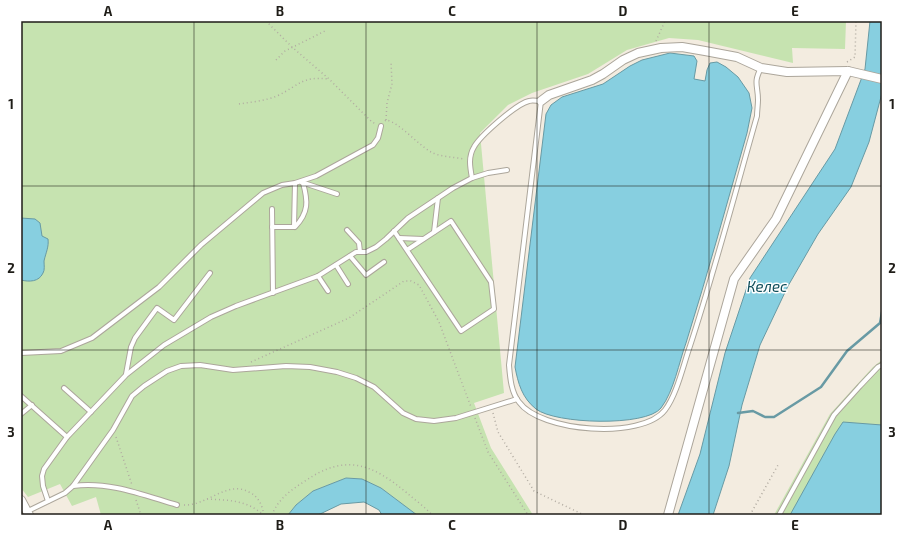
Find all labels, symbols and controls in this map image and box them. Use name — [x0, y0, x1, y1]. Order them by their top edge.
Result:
text: A — [104, 3, 113, 19]
text: B — [276, 3, 284, 19]
text: C — [448, 3, 456, 19]
text: D — [619, 3, 628, 19]
text: E — [791, 3, 799, 19]
text: 1 — [8, 96, 14, 112]
text: 1 — [889, 96, 895, 112]
text: 2 — [7, 260, 15, 276]
text: 2 — [888, 260, 896, 276]
water label: Келес — [747, 277, 787, 295]
text: 3 — [7, 424, 15, 440]
text: 3 — [888, 424, 896, 440]
text: A — [104, 517, 113, 533]
text: B — [276, 517, 284, 533]
text: C — [448, 517, 456, 533]
text: D — [619, 517, 628, 533]
text: E — [791, 517, 799, 533]

